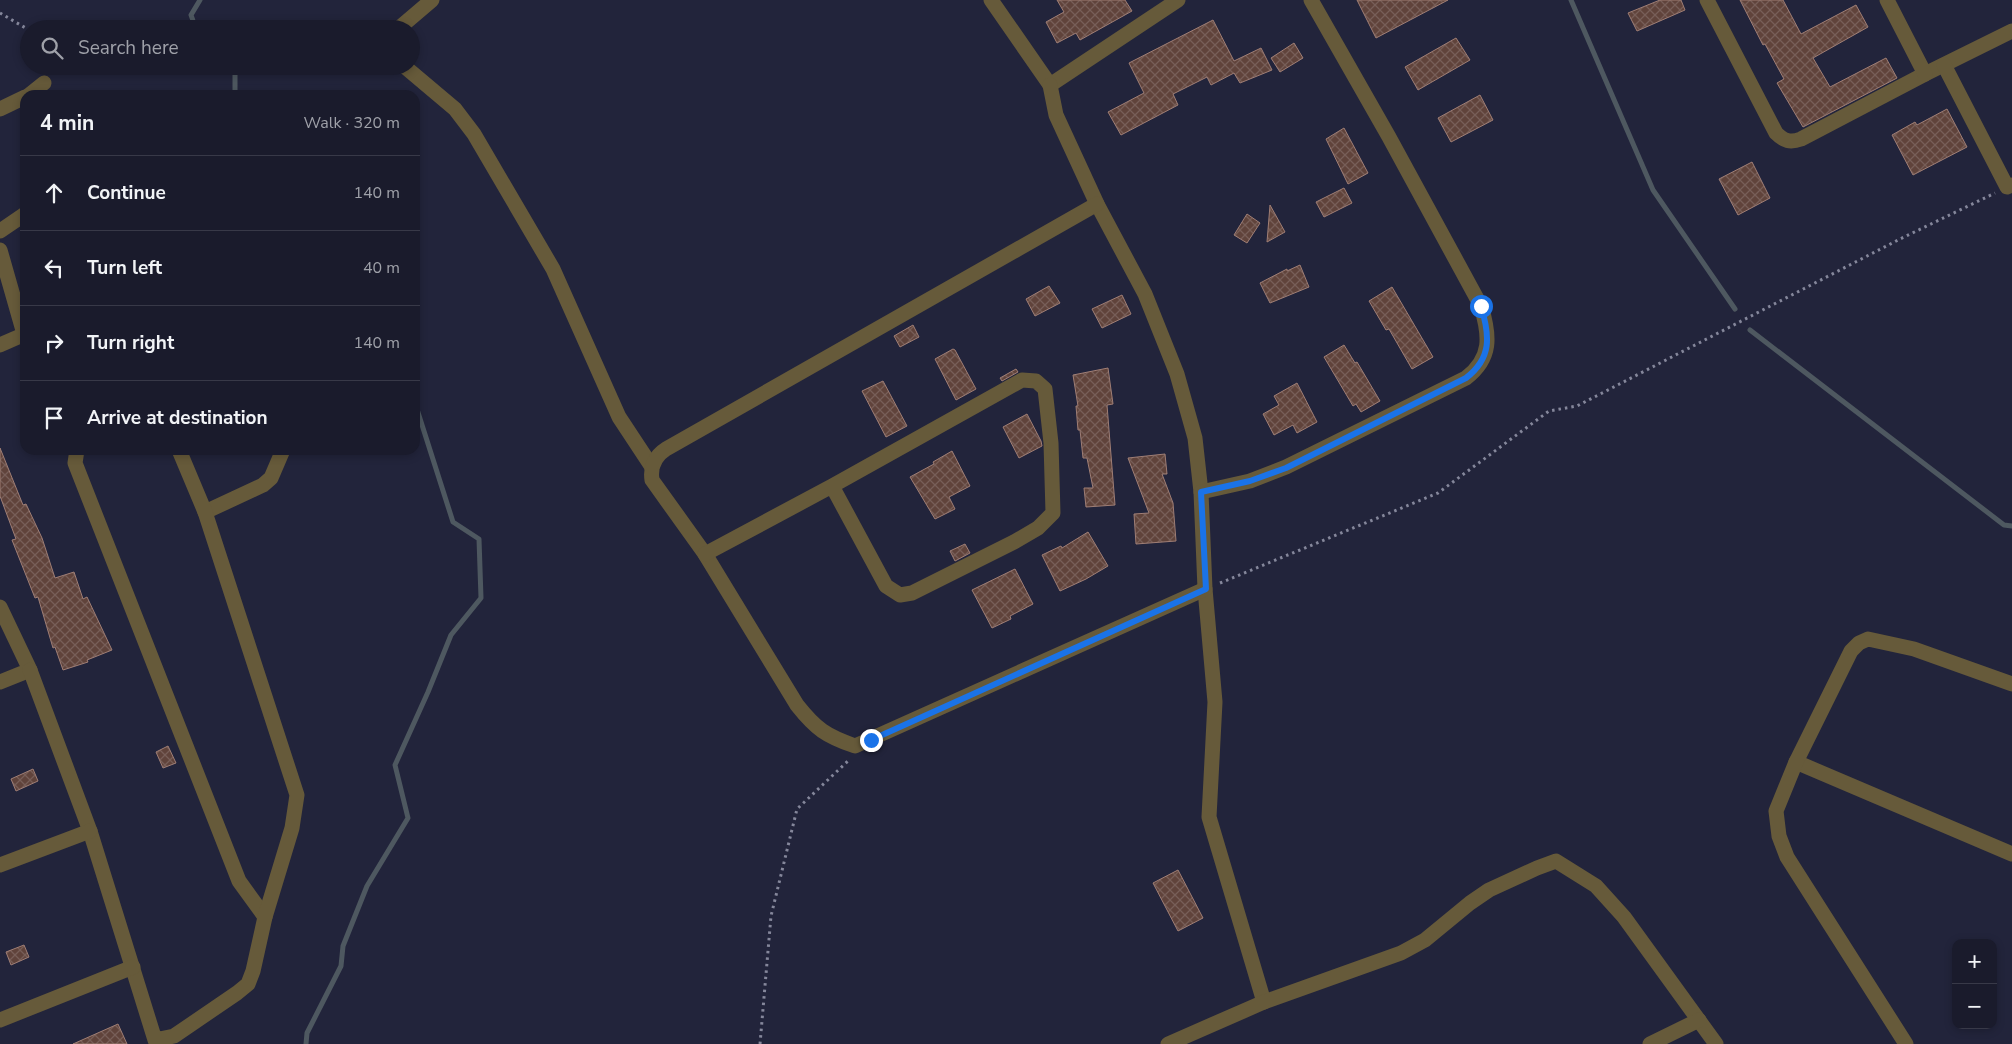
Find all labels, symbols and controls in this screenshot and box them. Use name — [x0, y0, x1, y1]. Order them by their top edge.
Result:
search box — [20, 20, 420, 75]
icon: search — [38, 34, 66, 62]
text: Search here — [78, 35, 179, 61]
text: 4 min — [40, 109, 94, 137]
text: Walk · 320 m — [304, 112, 400, 134]
icon: ahead — [40, 179, 68, 207]
text: Continue — [87, 180, 166, 206]
text: 140 m — [353, 182, 400, 204]
icon: left — [40, 254, 68, 282]
text: Turn left — [87, 255, 162, 281]
text: 40 m — [363, 257, 400, 279]
route start — [1470, 295, 1493, 318]
icon: right — [40, 329, 68, 357]
text: Turn right — [87, 330, 174, 356]
text: 140 m — [353, 332, 400, 354]
icon: arrive — [40, 404, 68, 432]
text: Arrive at destination — [87, 405, 268, 431]
route end — [860, 729, 883, 752]
map controls — [1952, 939, 1997, 1029]
button: + — [1952, 939, 1997, 984]
button: − — [1952, 984, 1997, 1029]

